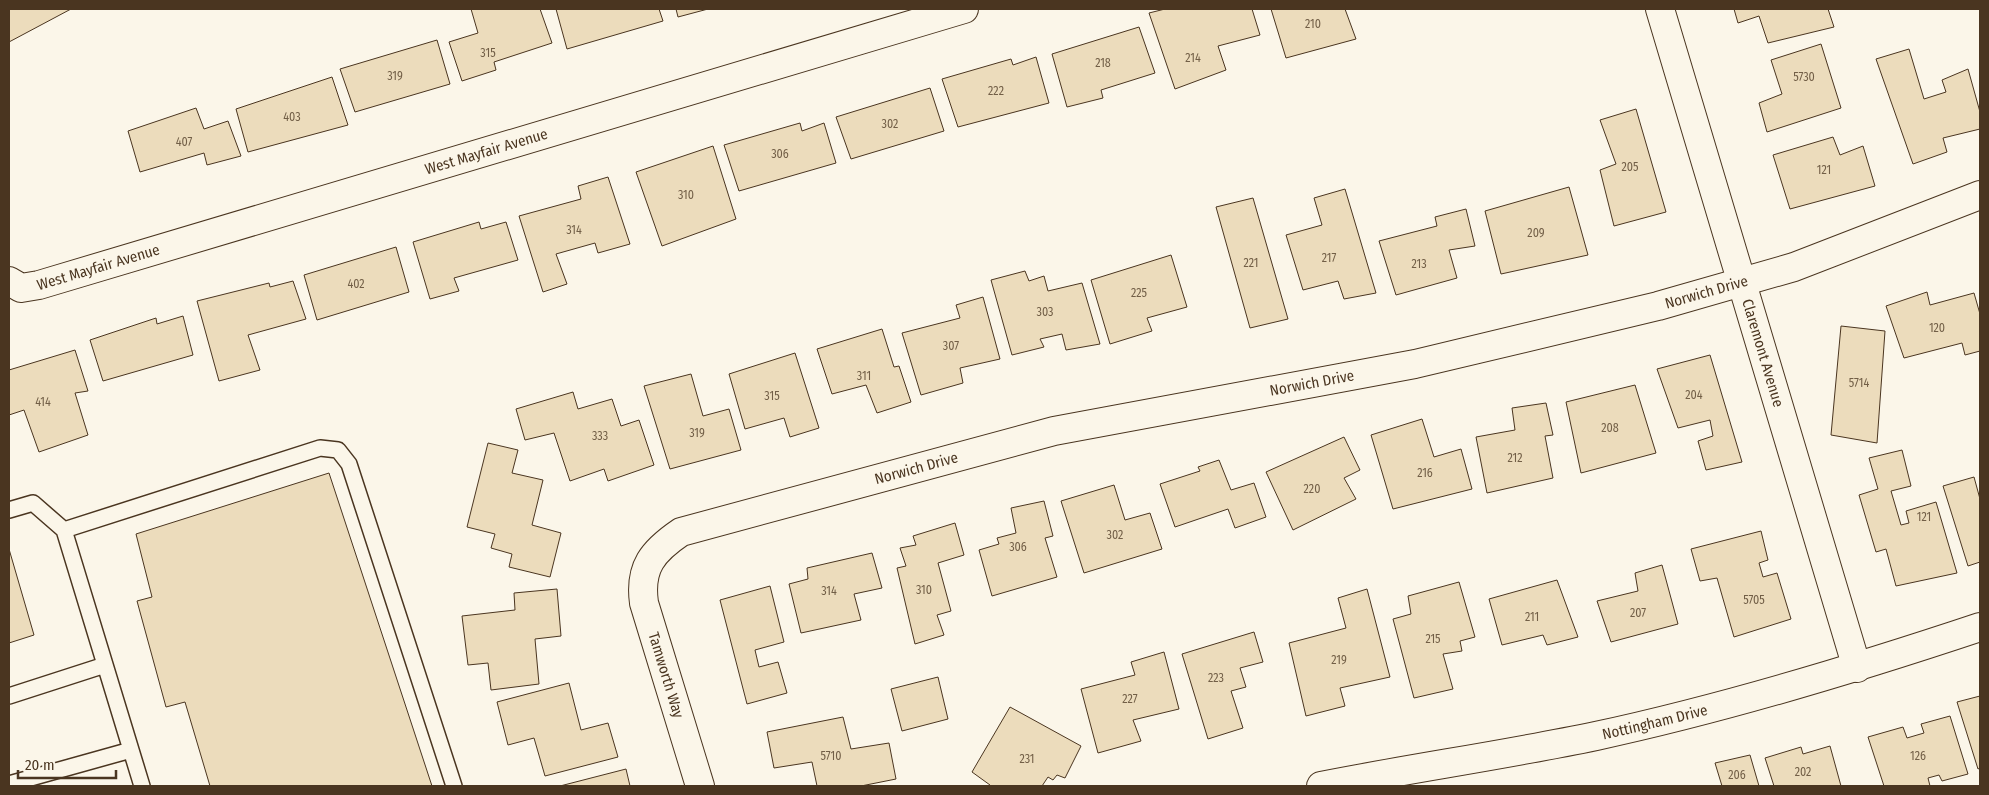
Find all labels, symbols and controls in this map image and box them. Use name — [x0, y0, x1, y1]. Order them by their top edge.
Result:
house number: 210 — [1305, 17, 1321, 31]
house number: 315 — [480, 46, 496, 60]
house number: 214 — [1185, 51, 1201, 65]
house number: 218 — [1095, 56, 1111, 70]
house number: 319 — [387, 69, 403, 83]
house number: 5730 — [1793, 70, 1815, 84]
house number: 222 — [988, 84, 1004, 98]
house number: 403 — [283, 110, 301, 124]
house number: 302 — [882, 117, 898, 131]
street label: West Mayfair Avenue — [423, 125, 550, 178]
house number: 407 — [176, 135, 192, 149]
house number: 306 — [771, 147, 789, 161]
house number: 205 — [1621, 160, 1639, 174]
house number: 121 — [1817, 163, 1831, 177]
house number: 310 — [678, 188, 694, 202]
house number: 314 — [566, 223, 582, 237]
house number: 209 — [1527, 226, 1545, 240]
street label: West Mayfair Avenue — [35, 241, 162, 294]
house number: 217 — [1322, 251, 1336, 265]
house number: 221 — [1243, 256, 1259, 270]
house number: 213 — [1411, 257, 1427, 271]
street label: Norwich Drive — [1663, 272, 1750, 313]
house number: 402 — [347, 277, 365, 291]
house number: 225 — [1131, 286, 1148, 300]
street label: Claremont Avenue — [1738, 297, 1787, 409]
house number: 303 — [1037, 305, 1053, 319]
house number: 120 — [1929, 321, 1945, 335]
house number: 307 — [943, 339, 959, 353]
street label: Norwich Drive — [1268, 366, 1356, 400]
house number: 311 — [857, 369, 871, 383]
house number: 5714 — [1849, 376, 1869, 390]
house number: 204 — [1685, 388, 1703, 402]
house number: 315 — [764, 389, 780, 403]
house number: 414 — [35, 395, 51, 409]
house number: 208 — [1601, 421, 1619, 435]
house number: 319 — [689, 426, 705, 440]
house number: 333 — [592, 429, 608, 443]
street label: Norwich Drive — [873, 448, 960, 488]
house number: 212 — [1507, 451, 1523, 465]
house number: 216 — [1417, 466, 1433, 480]
house number: 220 — [1304, 482, 1320, 496]
house number: 121 — [1917, 510, 1931, 524]
house number: 302 — [1107, 528, 1123, 542]
house number: 306 — [1009, 540, 1027, 554]
house number: 310 — [916, 583, 932, 597]
house number: 314 — [821, 584, 837, 598]
house number: 5705 — [1743, 593, 1765, 607]
house number: 207 — [1630, 606, 1646, 620]
house number: 211 — [1525, 610, 1539, 624]
street label: Tamworth Way — [644, 630, 688, 720]
house number: 215 — [1425, 632, 1441, 646]
house number: 219 — [1331, 653, 1347, 667]
house number: 223 — [1208, 671, 1224, 685]
house number: 227 — [1122, 692, 1138, 706]
street label: Nottingham Drive — [1601, 701, 1709, 743]
scale bar — [18, 748, 115, 780]
house number: 5710 — [821, 749, 841, 763]
house number: 126 — [1910, 749, 1926, 763]
house number: 231 — [1019, 752, 1035, 766]
text: 20 m — [25, 756, 55, 774]
house number: 202 — [1795, 765, 1811, 779]
house number: 206 — [1728, 768, 1746, 782]

